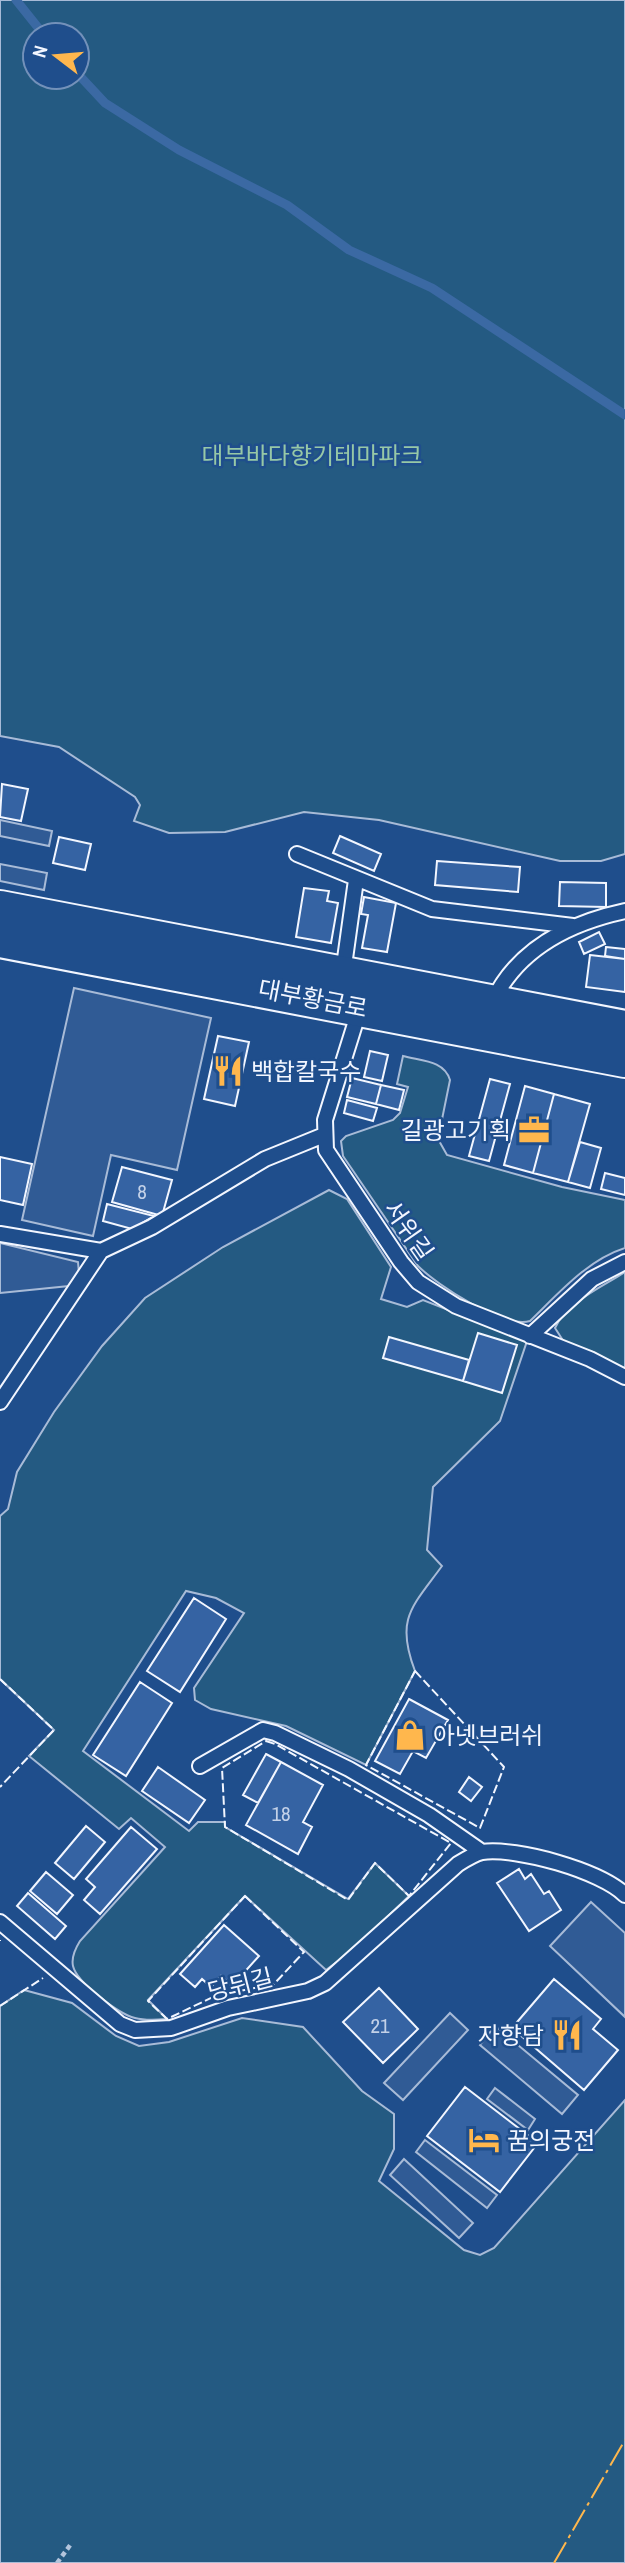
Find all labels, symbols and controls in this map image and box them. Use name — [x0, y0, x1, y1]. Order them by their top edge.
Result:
north arrow — [21, 21, 91, 91]
text: N — [26, 42, 54, 60]
park label: 대부바다향기테마파크 — [202, 439, 422, 471]
street label: 대부황금로 — [256, 972, 370, 1024]
restaurant icon: 백합칼국수 — [211, 1054, 245, 1088]
place label: 백합칼국수 — [251, 1055, 361, 1087]
office icon: 길광고기획 — [517, 1113, 551, 1147]
place label: 길광고기획 — [401, 1114, 511, 1146]
house number: 8 — [137, 1177, 147, 1206]
street label: 서위길 — [377, 1194, 441, 1266]
shop icon: 아넷브러쉬 — [393, 1718, 427, 1752]
place label: 아넷브러쉬 — [433, 1719, 543, 1751]
house number: 18 — [271, 1799, 291, 1828]
street label: 당뒤길 — [204, 1960, 276, 2008]
house number: 21 — [370, 2011, 390, 2040]
restaurant icon: 자향담 — [550, 2018, 584, 2052]
place label: 자향담 — [478, 2019, 544, 2051]
hotel icon: 꿈의궁전 — [467, 2123, 501, 2157]
place label: 꿈의궁전 — [507, 2124, 595, 2156]

